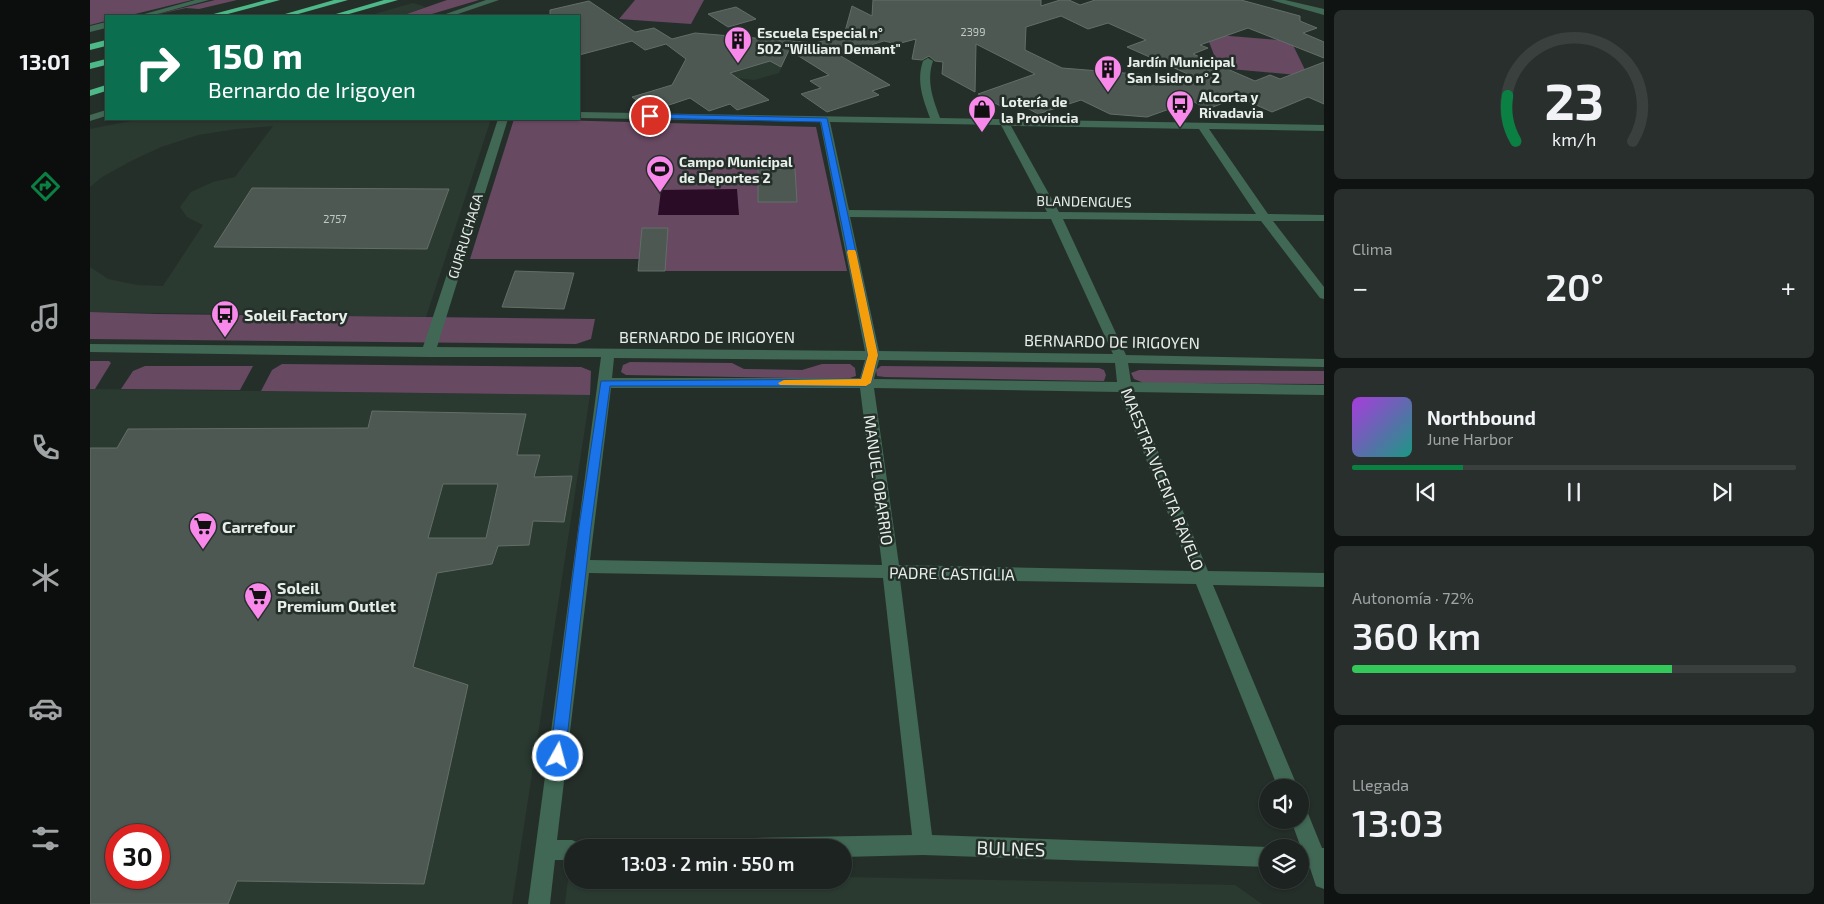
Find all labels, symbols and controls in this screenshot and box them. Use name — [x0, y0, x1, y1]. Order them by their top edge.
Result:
place label: Escuela Especial n° 502 "William Demant" — [757, 24, 901, 57]
building icon: Escuela Especial n° 502 "William Demant" — [723, 25, 753, 64]
house number: 2399 — [961, 25, 985, 38]
text: 150 m — [208, 34, 303, 76]
icon: right — [125, 35, 190, 100]
text: 13:01 — [19, 48, 71, 74]
place label: Jardín Municipal San Isidro n° 2 — [1127, 53, 1236, 86]
building icon: Jardín Municipal San Isidro n° 2 — [1093, 54, 1123, 93]
text: 23 — [1544, 68, 1604, 130]
text: Bernardo de Irigoyen — [208, 76, 416, 102]
place label: Alcorta y Rivadavia — [1199, 88, 1264, 121]
bus stop icon: Alcorta y Rivadavia — [1165, 89, 1195, 128]
place label: Lotería de la Provincia — [1001, 93, 1078, 126]
shop icon: Lotería de la Provincia — [967, 94, 997, 133]
pin — [629, 95, 671, 137]
icon: arrive — [636, 102, 664, 130]
text: km/h — [1552, 128, 1596, 150]
place label: Campo Municipal de Deportes 2 — [679, 153, 793, 186]
sports icon: Campo Municipal de Deportes 2 — [645, 154, 675, 193]
icon: directions — [28, 169, 63, 204]
street label: GURRUCHAGA — [444, 191, 486, 281]
street label: BLANDENGUES — [1036, 192, 1132, 210]
house number: 2757 — [323, 212, 347, 225]
text: Clima — [1352, 239, 1393, 258]
text: 20° — [1545, 263, 1604, 309]
text: − — [1352, 270, 1368, 304]
text: + — [1781, 270, 1796, 304]
bus stop icon: Soleil Factory — [210, 299, 240, 338]
icon: music — [28, 300, 63, 335]
place label: Soleil Factory — [244, 305, 348, 325]
street label: BERNARDO DE IRIGOYEN — [619, 327, 795, 346]
street label: BERNARDO DE IRIGOYEN — [1024, 330, 1200, 352]
street label: MAESTRA VICENTA RAVELO — [1118, 385, 1208, 573]
text: Northbound — [1427, 406, 1536, 429]
street label: MANUEL OBARRIO — [860, 414, 898, 546]
text: June Harbor — [1427, 429, 1514, 448]
icon: phone — [28, 430, 63, 465]
icon: previous — [1412, 478, 1440, 506]
icon: pause — [1560, 478, 1588, 506]
icon: next — [1708, 478, 1736, 506]
supermarket icon: Carrefour — [188, 511, 218, 550]
place label: Carrefour — [222, 517, 295, 536]
icon: climate — [28, 560, 63, 595]
street label: PADRE CASTIGLIA — [889, 562, 1015, 584]
place label: Soleil Premium Outlet — [277, 578, 396, 615]
supermarket icon: Soleil Premium Outlet — [243, 581, 273, 620]
text: Autonomía · 72% — [1352, 588, 1474, 607]
text: 360 km — [1352, 612, 1481, 658]
icon: car — [28, 691, 63, 726]
position arrow — [531, 729, 583, 781]
text: Llegada — [1352, 775, 1409, 794]
map controls — [1259, 779, 1309, 889]
button: sound — [1259, 779, 1309, 829]
text: 13:03 — [1352, 799, 1444, 845]
icon: filters — [28, 821, 63, 856]
speed limit sign: 30 — [105, 824, 170, 889]
street label: BULNES — [976, 835, 1046, 861]
button: layers — [1259, 839, 1309, 889]
text: 13:03 · 2 min · 550 m — [621, 852, 795, 875]

